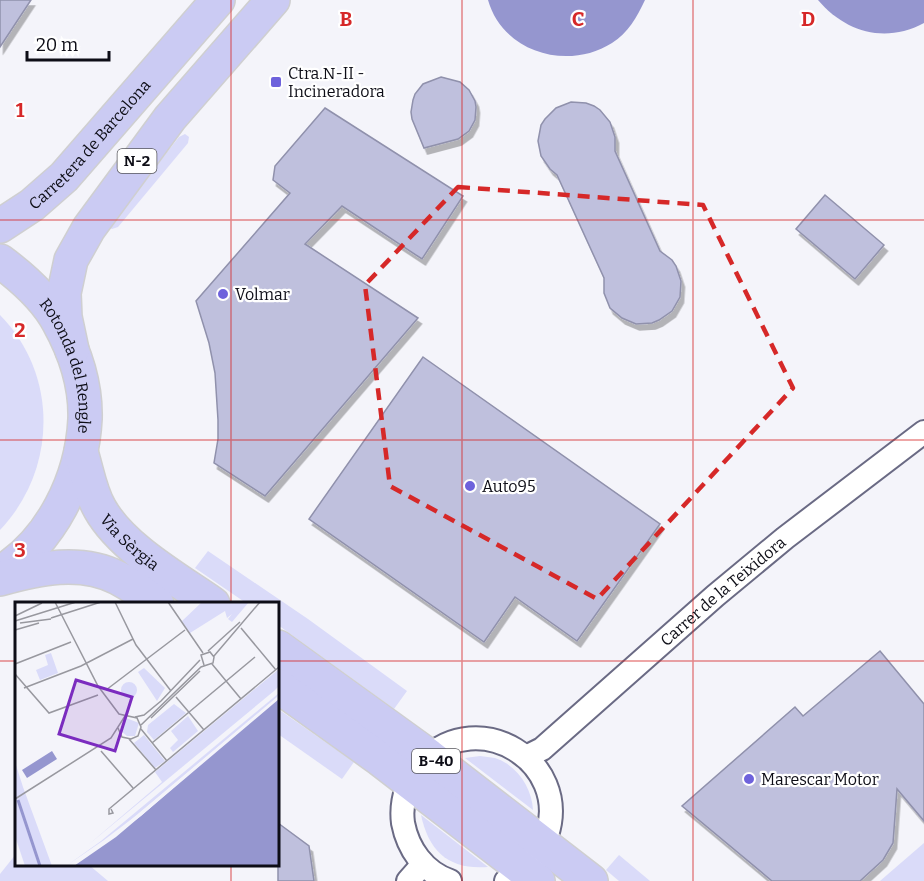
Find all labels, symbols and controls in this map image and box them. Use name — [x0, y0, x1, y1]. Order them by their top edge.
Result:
text: B — [340, 7, 353, 31]
text: C — [572, 7, 584, 31]
text: D — [801, 7, 815, 31]
scale bar — [27, 24, 110, 62]
text: 20 m — [36, 34, 78, 56]
place label: Ctra.N-II - Incineradora — [288, 64, 385, 101]
street label: Carretera de Barcelona — [25, 75, 154, 213]
marker: Ctra.N-II - Incineradora — [269, 75, 283, 89]
text: 1 — [16, 98, 25, 122]
road number: N-2 — [118, 149, 156, 173]
place label: Volmar — [235, 285, 290, 304]
marker: Volmar — [216, 287, 230, 301]
street label: Rotonda del Rengle — [36, 294, 95, 434]
text: 2 — [14, 318, 26, 342]
place label: Auto95 — [482, 477, 535, 496]
marker: Auto95 — [463, 479, 477, 493]
street label: Via Sèrgia — [96, 510, 163, 574]
street label: Carrer de la Teixidora — [656, 532, 789, 650]
text: 3 — [14, 538, 26, 562]
inset map — [15, 602, 279, 866]
road number: B-40 — [412, 749, 460, 773]
place label: Marescar Motor — [761, 770, 879, 789]
marker: Marescar Motor — [742, 772, 756, 786]

